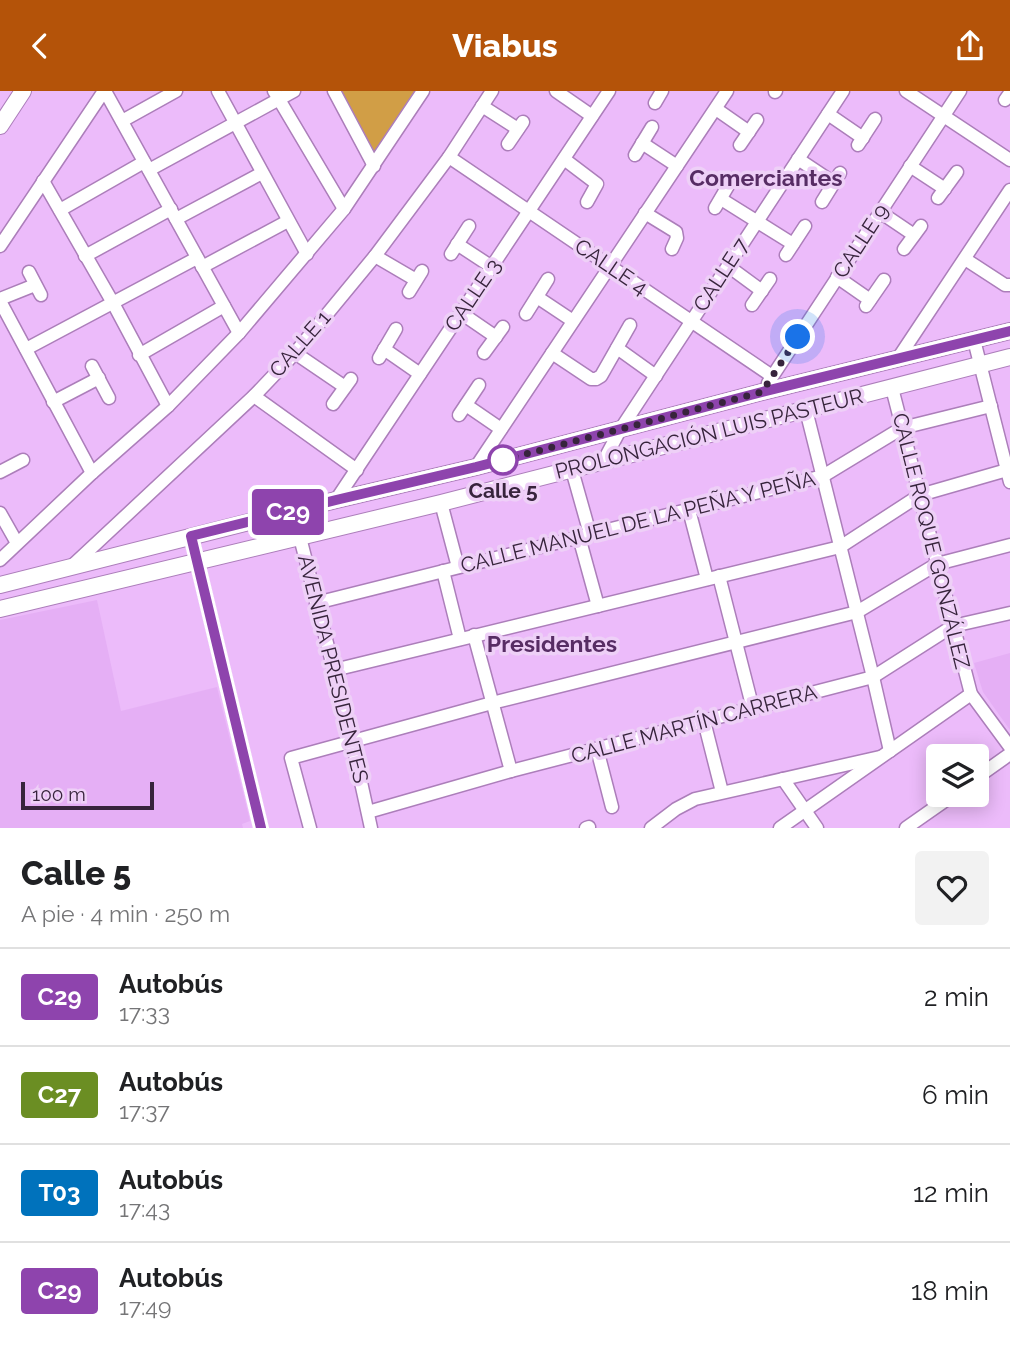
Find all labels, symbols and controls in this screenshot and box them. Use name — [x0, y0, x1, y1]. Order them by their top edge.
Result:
icon: back — [21, 27, 59, 65]
text: Viabus — [452, 27, 558, 64]
icon: share — [951, 27, 989, 65]
district label: Comerciantes — [689, 164, 843, 191]
street label: CALLE 9 — [827, 199, 894, 282]
street label: CALLE 4 — [570, 233, 652, 300]
street label: CALLE 7 — [688, 233, 754, 316]
street label: CALLE 3 — [439, 254, 506, 336]
street label: CALLE 1 — [264, 305, 335, 382]
your location — [780, 319, 815, 354]
street label: PROLONGACIÓN LUIS PASTEUR — [552, 383, 865, 484]
street label: CALLE ROQUE GONZÁLEZ — [888, 410, 975, 671]
marker: Calle 5 — [488, 445, 518, 475]
street label: CALLE MANUEL DE LA PEÑA Y PEÑA — [458, 465, 818, 578]
place label: Calle 5 — [468, 478, 538, 503]
line badge: C29 — [248, 489, 328, 535]
text: C29 — [266, 497, 310, 526]
street label: AVENIDA PRESIDENTES — [293, 552, 374, 786]
district label: Presidentes — [487, 630, 617, 657]
street label: CALLE MARTÍN CARRERA — [568, 679, 819, 768]
map controls — [926, 744, 989, 807]
button: layers — [926, 744, 989, 807]
scale bar — [21, 779, 154, 811]
text: 100 m — [32, 783, 86, 805]
button: heart — [915, 851, 989, 925]
text: Calle 5 — [21, 854, 131, 893]
text: A pie · 4 min · 250 m — [21, 900, 230, 927]
text: Autobús — [119, 969, 223, 999]
text: C29 — [37, 982, 82, 1011]
text: 2 min — [924, 982, 989, 1012]
text: 17:33 — [119, 999, 170, 1026]
text: Autobús — [119, 1067, 223, 1097]
text: C27 — [38, 1080, 81, 1109]
text: 6 min — [922, 1080, 989, 1110]
text: 17:37 — [119, 1097, 170, 1124]
text: Autobús — [119, 1165, 223, 1195]
text: T03 — [38, 1178, 81, 1207]
text: 12 min — [913, 1178, 989, 1208]
text: 17:43 — [119, 1195, 170, 1222]
text: Autobús — [119, 1263, 223, 1293]
text: C29 — [37, 1276, 82, 1305]
text: 18 min — [911, 1276, 989, 1306]
text: 17:49 — [119, 1293, 171, 1320]

